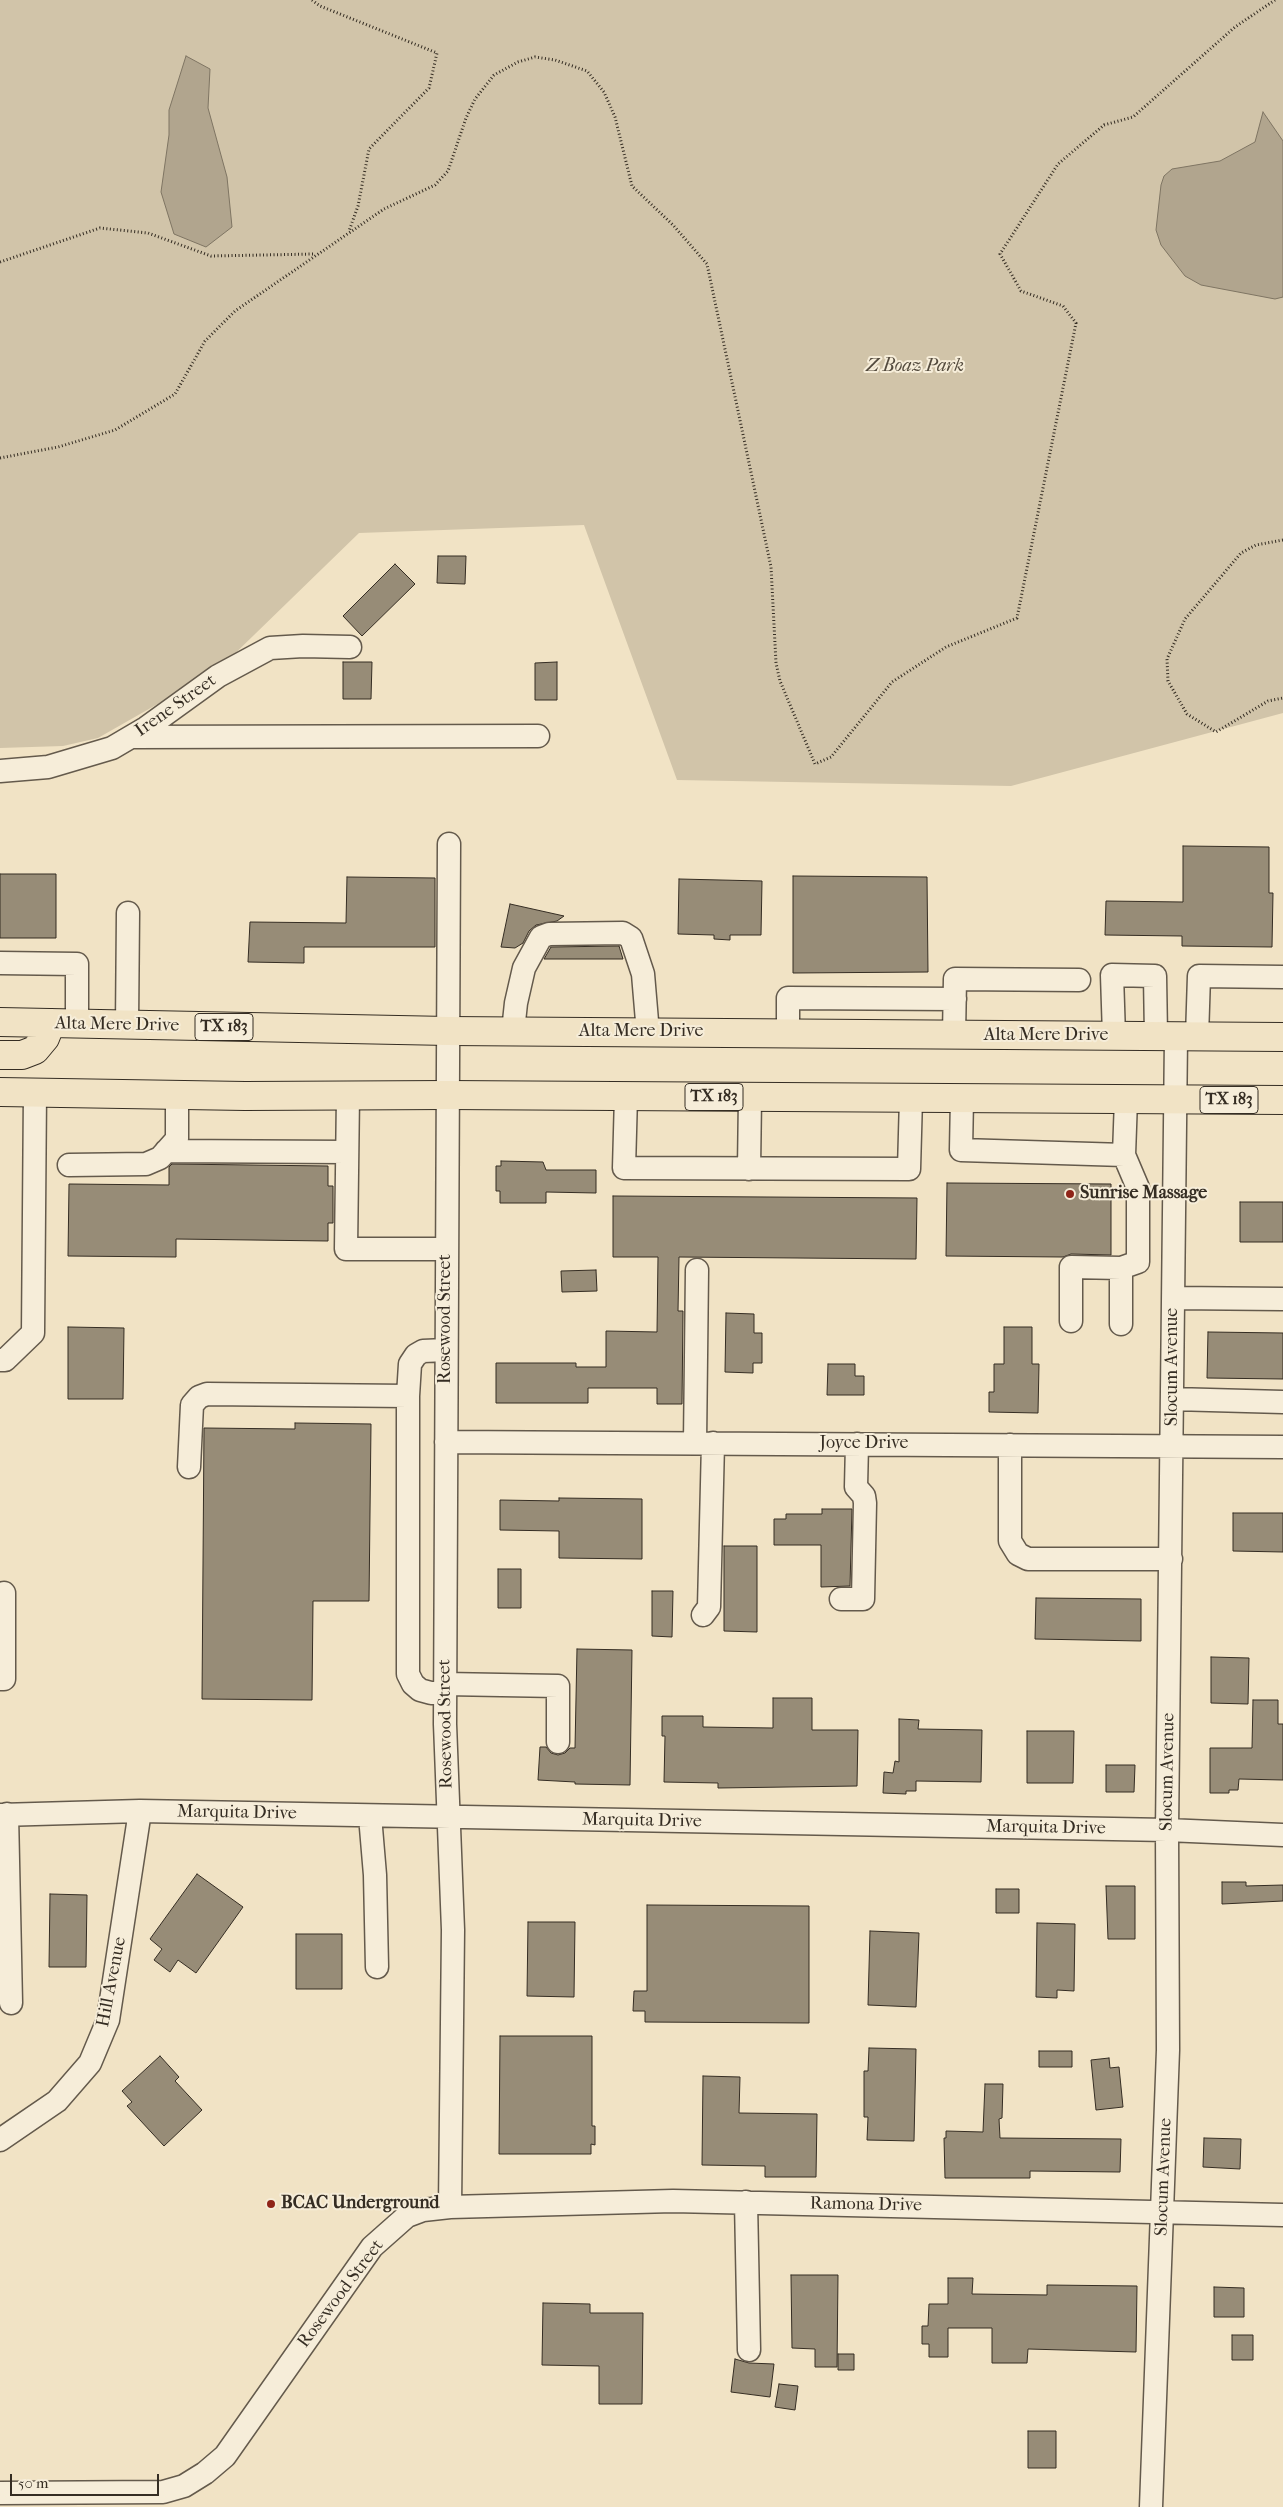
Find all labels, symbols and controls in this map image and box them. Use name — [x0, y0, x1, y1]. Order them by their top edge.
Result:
park label: Z Boaz Park — [866, 356, 964, 378]
street label: Irene Street — [131, 670, 221, 742]
street label: Alta Mere Drive — [55, 1013, 179, 1037]
road number: TX 183 — [195, 1014, 253, 1040]
street label: Alta Mere Drive — [579, 1021, 703, 1043]
street label: Alta Mere Drive — [984, 1025, 1108, 1047]
road number: TX 183 — [685, 1084, 743, 1110]
road number: TX 183 — [1200, 1086, 1258, 1114]
place label: Sunrise Massage — [1080, 1183, 1207, 1205]
marker: Sunrise Massage — [1064, 1188, 1076, 1200]
street label: Rosewood Street — [435, 1254, 457, 1384]
street label: Slocum Avenue — [1162, 1308, 1184, 1426]
street label: Joyce Drive — [820, 1433, 908, 1455]
street label: Rosewood Street — [434, 1659, 458, 1789]
street label: Slocum Avenue — [1156, 1713, 1180, 1831]
street label: Marquita Drive — [177, 1801, 297, 1825]
street label: Marquita Drive — [582, 1809, 702, 1833]
street label: Marquita Drive — [986, 1816, 1106, 1840]
street label: Hill Avenue — [93, 1935, 131, 2029]
street label: Slocum Avenue — [1151, 2117, 1177, 2237]
place label: BCAC Underground — [281, 2193, 439, 2215]
street label: Ramona Drive — [810, 2193, 922, 2217]
marker: BCAC Underground — [265, 2198, 277, 2210]
street label: Rosewood Street — [293, 2236, 389, 2352]
scale bar — [12, 2464, 161, 2496]
text: 50 m — [18, 2474, 48, 2492]

